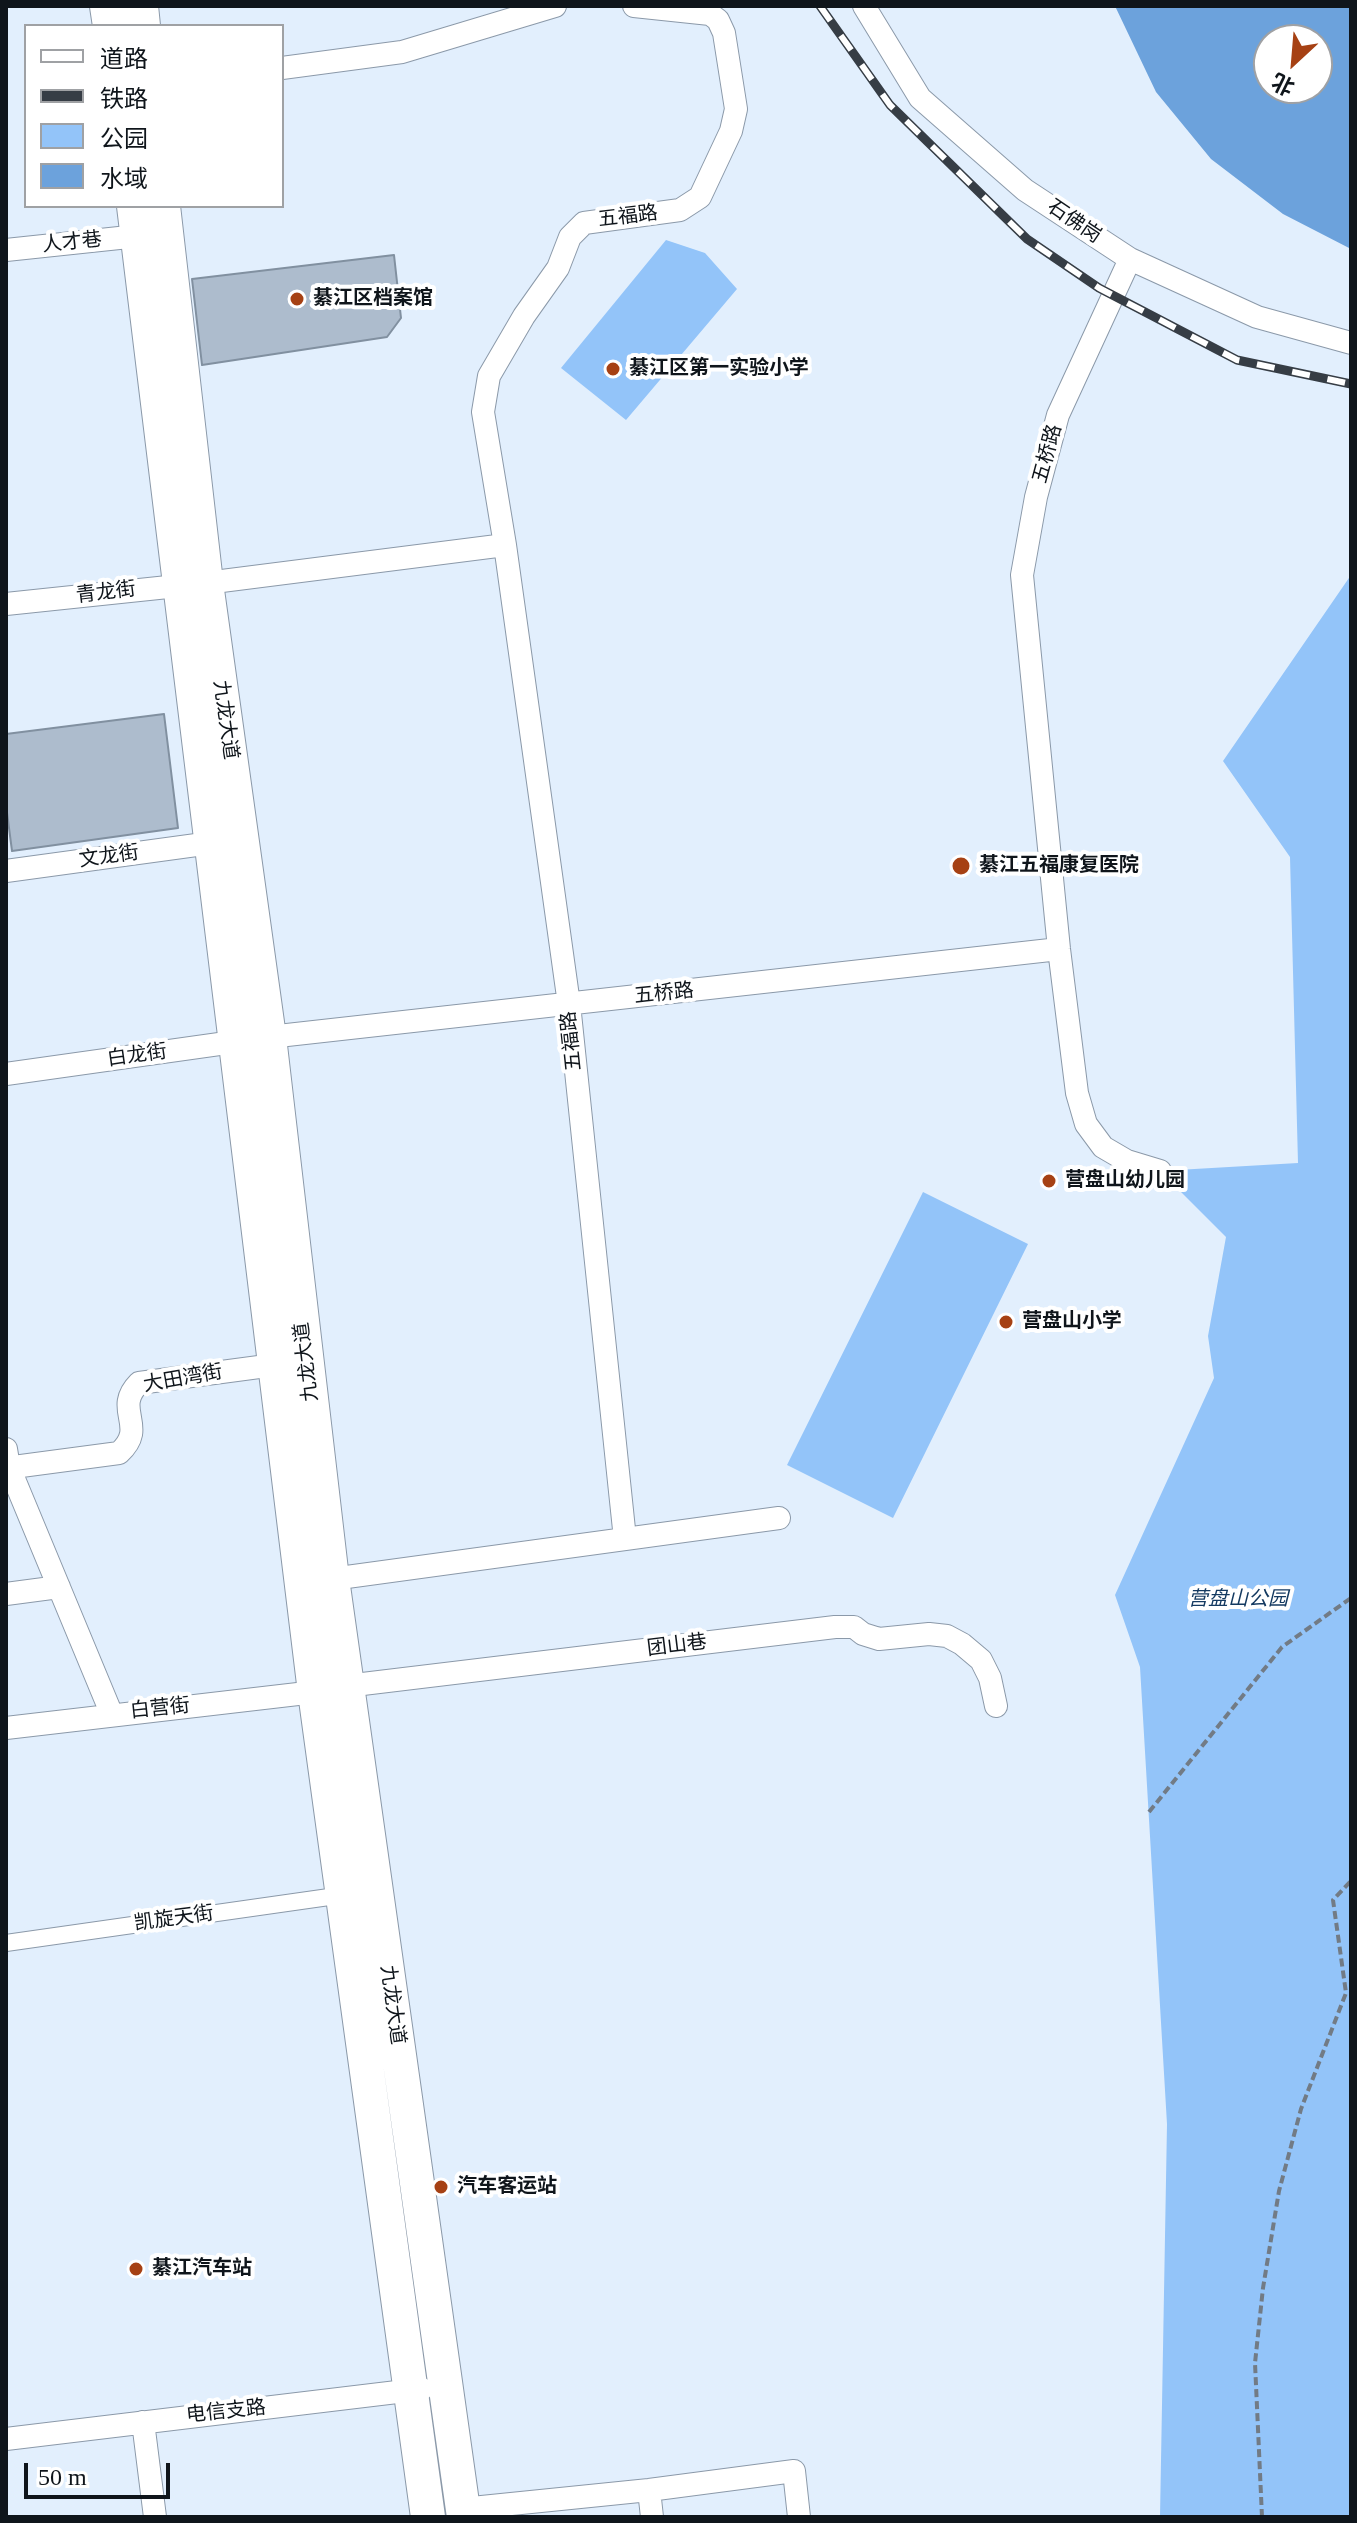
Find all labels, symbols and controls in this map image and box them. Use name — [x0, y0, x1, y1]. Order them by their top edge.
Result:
legend — [24, 24, 284, 208]
north arrow — [1253, 24, 1333, 104]
text: 道路 — [100, 46, 148, 72]
text: 北 — [1268, 68, 1299, 100]
text: 铁路 — [100, 86, 148, 112]
text: 公园 — [100, 126, 148, 152]
text: 水域 — [100, 166, 148, 192]
street label: 石佛岗 — [1042, 195, 1106, 249]
street label: 五福路 — [597, 201, 659, 233]
street label: 人才巷 — [41, 228, 103, 258]
place label: 綦江区档案馆 — [313, 287, 433, 311]
marker: 綦江区档案馆 — [288, 290, 306, 308]
place label: 綦江区第一实验小学 — [629, 357, 809, 381]
marker: 綦江区第一实验小学 — [604, 360, 622, 378]
street label: 五桥路 — [1029, 422, 1067, 486]
street label: 青龙街 — [75, 577, 137, 609]
street label: 九龙大道 — [208, 679, 242, 761]
street label: 文龙街 — [78, 841, 140, 873]
place label: 綦江五福康复医院 — [979, 854, 1139, 878]
marker: 綦江五福康复医院 — [950, 855, 972, 877]
street label: 五桥路 — [633, 979, 695, 1009]
street label: 五福路 — [557, 1010, 587, 1072]
street label: 白龙街 — [106, 1040, 168, 1072]
place label: 营盘山幼儿园 — [1065, 1169, 1185, 1193]
marker: 营盘山幼儿园 — [1040, 1172, 1058, 1190]
place label: 营盘山小学 — [1022, 1310, 1122, 1334]
marker: 营盘山小学 — [997, 1313, 1015, 1331]
street label: 九龙大道 — [290, 1321, 324, 1403]
street label: 大田湾街 — [142, 1360, 224, 1398]
park label: 营盘山公园 — [1188, 1588, 1288, 1612]
street label: 团山巷 — [646, 1630, 708, 1662]
street label: 白营街 — [129, 1694, 191, 1724]
street label: 凯旋天街 — [133, 1902, 215, 1936]
street label: 九龙大道 — [375, 1964, 409, 2046]
place label: 汽车客运站 — [457, 2175, 557, 2199]
marker: 汽车客运站 — [432, 2178, 450, 2196]
place label: 綦江汽车站 — [152, 2257, 252, 2281]
marker: 綦江汽车站 — [127, 2260, 145, 2278]
street label: 电信支路 — [185, 2396, 267, 2428]
scale bar — [28, 2447, 174, 2497]
text: 50 m — [38, 2464, 87, 2490]

